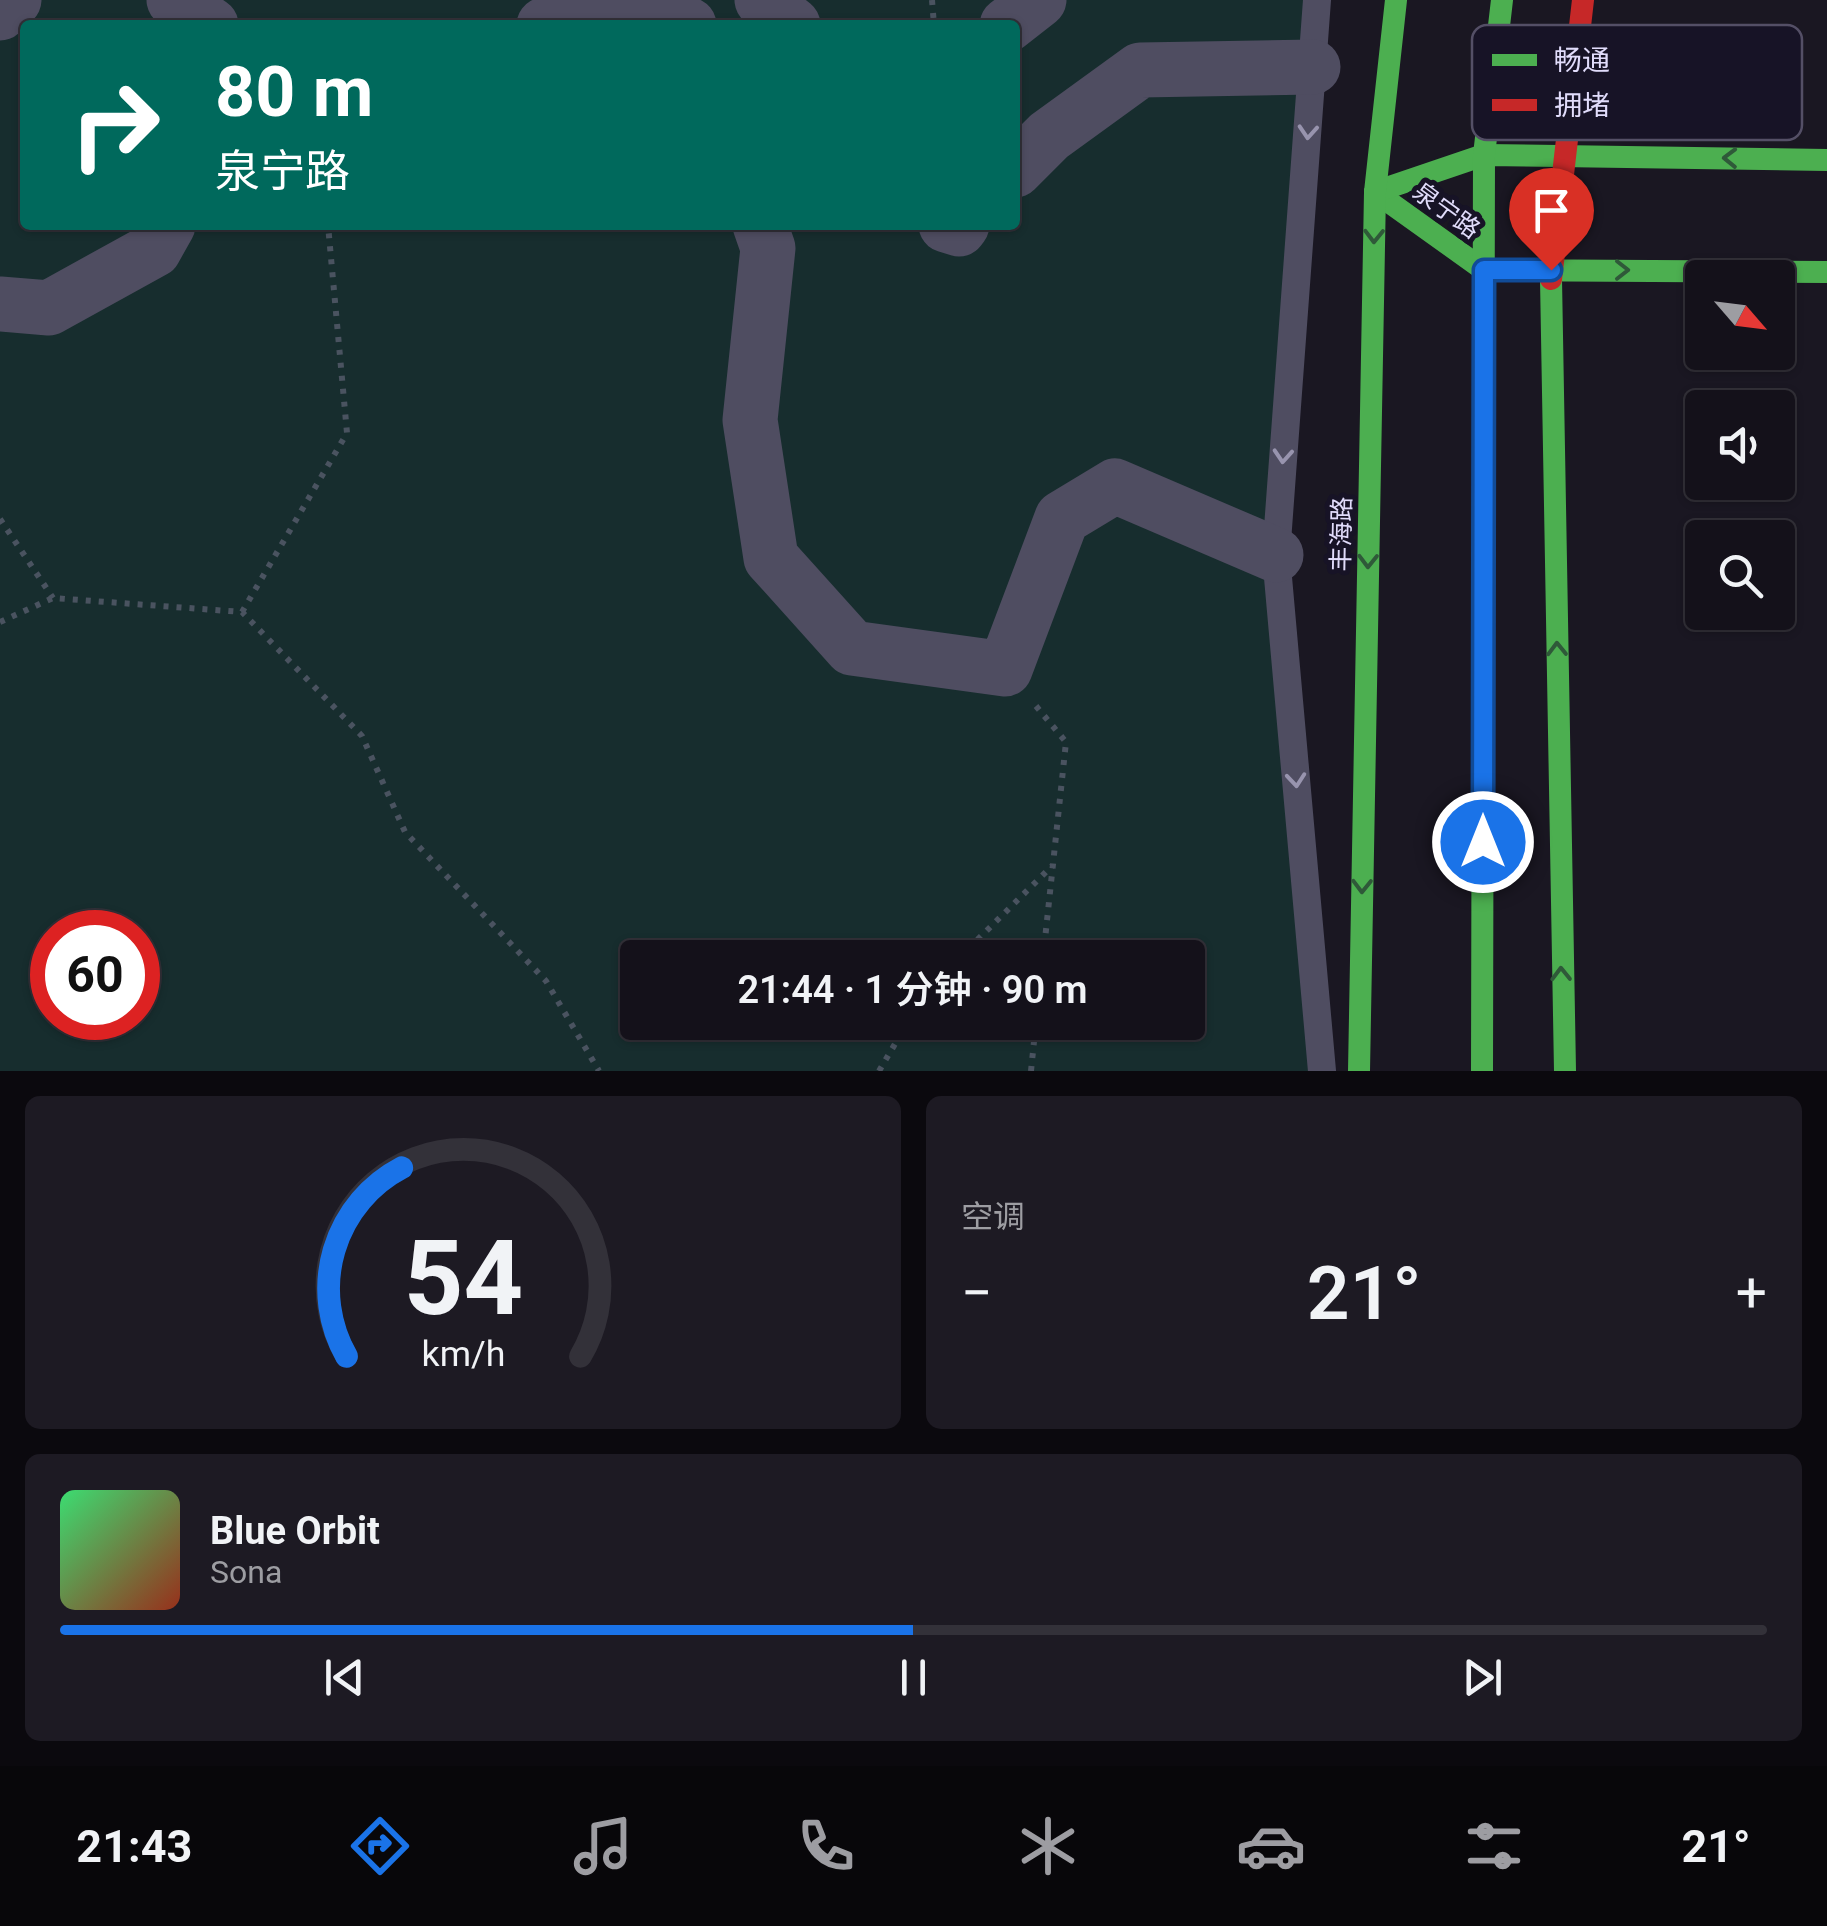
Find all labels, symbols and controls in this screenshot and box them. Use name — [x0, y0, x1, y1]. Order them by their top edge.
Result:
legend — [1472, 25, 1802, 140]
text: 畅通 — [1554, 44, 1610, 77]
text: 80 m — [215, 51, 373, 133]
icon: right — [50, 60, 180, 190]
text: 拥堵 — [1554, 89, 1610, 122]
one-way arrow — [1297, 125, 1319, 141]
text: 泉宁路 — [215, 145, 350, 198]
one-way arrow — [1721, 148, 1737, 169]
pin — [1509, 168, 1594, 271]
street label: 泉宁路 — [1408, 177, 1486, 244]
icon: arrive — [1524, 183, 1579, 238]
one-way arrow — [1363, 230, 1385, 245]
one-way arrow — [1615, 260, 1631, 281]
north arrow — [1685, 260, 1795, 370]
map controls — [1685, 260, 1795, 630]
button: sound — [1685, 390, 1795, 500]
one-way arrow — [1273, 449, 1295, 465]
street label: 丰海路 — [1326, 496, 1357, 572]
button: search — [1685, 520, 1795, 630]
one-way arrow — [1357, 554, 1379, 570]
one-way arrow — [1546, 640, 1567, 656]
one-way arrow — [1285, 772, 1307, 788]
position arrow — [1431, 790, 1535, 894]
one-way arrow — [1351, 880, 1373, 895]
speed limit sign: 60 — [30, 910, 160, 1040]
one-way arrow — [1551, 965, 1572, 981]
text: 21:44 · 1 分钟 · 90 m — [737, 968, 1088, 1012]
text: 空调 — [961, 1198, 1025, 1236]
text: 54 — [403, 1218, 523, 1339]
text: 21° — [1307, 1249, 1421, 1337]
text: − — [961, 1261, 992, 1325]
text: + — [1736, 1261, 1767, 1325]
text: km/h — [421, 1333, 505, 1375]
text: Blue Orbit — [210, 1509, 380, 1553]
text: Sona — [210, 1553, 282, 1591]
icon: previous — [317, 1650, 372, 1705]
icon: pause — [886, 1650, 941, 1705]
icon: next — [1455, 1650, 1510, 1705]
icon: directions — [345, 1811, 415, 1881]
icon: music — [568, 1811, 638, 1881]
icon: phone — [791, 1811, 861, 1881]
icon: climate — [1013, 1811, 1083, 1881]
icon: car — [1236, 1811, 1306, 1881]
icon: filters — [1459, 1811, 1529, 1881]
text: 21:43 — [76, 1820, 192, 1873]
text: 21° — [1681, 1820, 1751, 1873]

